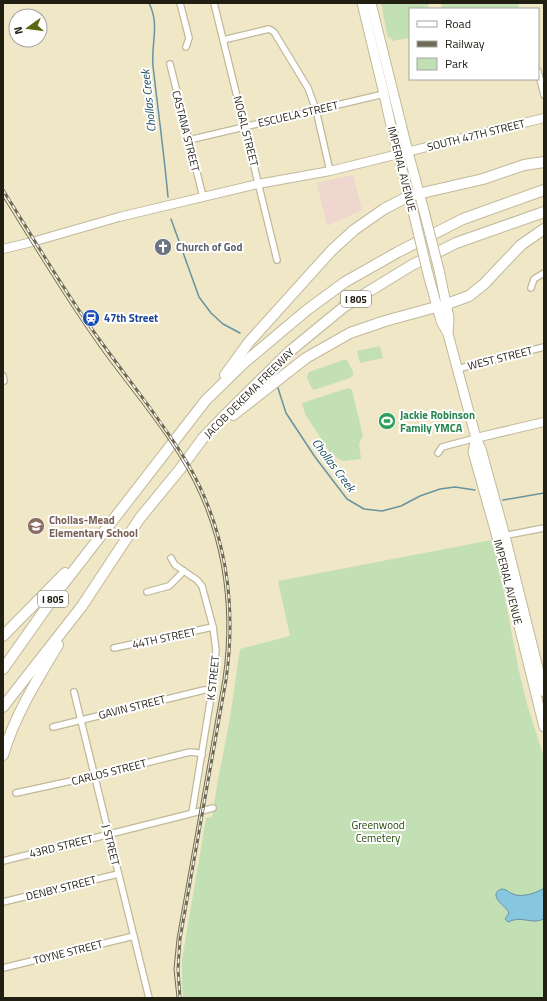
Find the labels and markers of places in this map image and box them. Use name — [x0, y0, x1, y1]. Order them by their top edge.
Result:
church icon: Church of God — [153, 237, 173, 257]
place label: Church of God — [176, 239, 242, 255]
station icon: 47th Street — [81, 308, 101, 328]
place label: 47th Street — [104, 310, 158, 326]
place label: Jackie Robinson Family YMCA — [400, 407, 475, 436]
sports icon: Jackie Robinson Family YMCA — [377, 411, 397, 431]
place label: Chollas-Mead Elementary School — [49, 512, 138, 541]
school or university icon: Chollas-Mead Elementary School — [26, 516, 46, 536]

